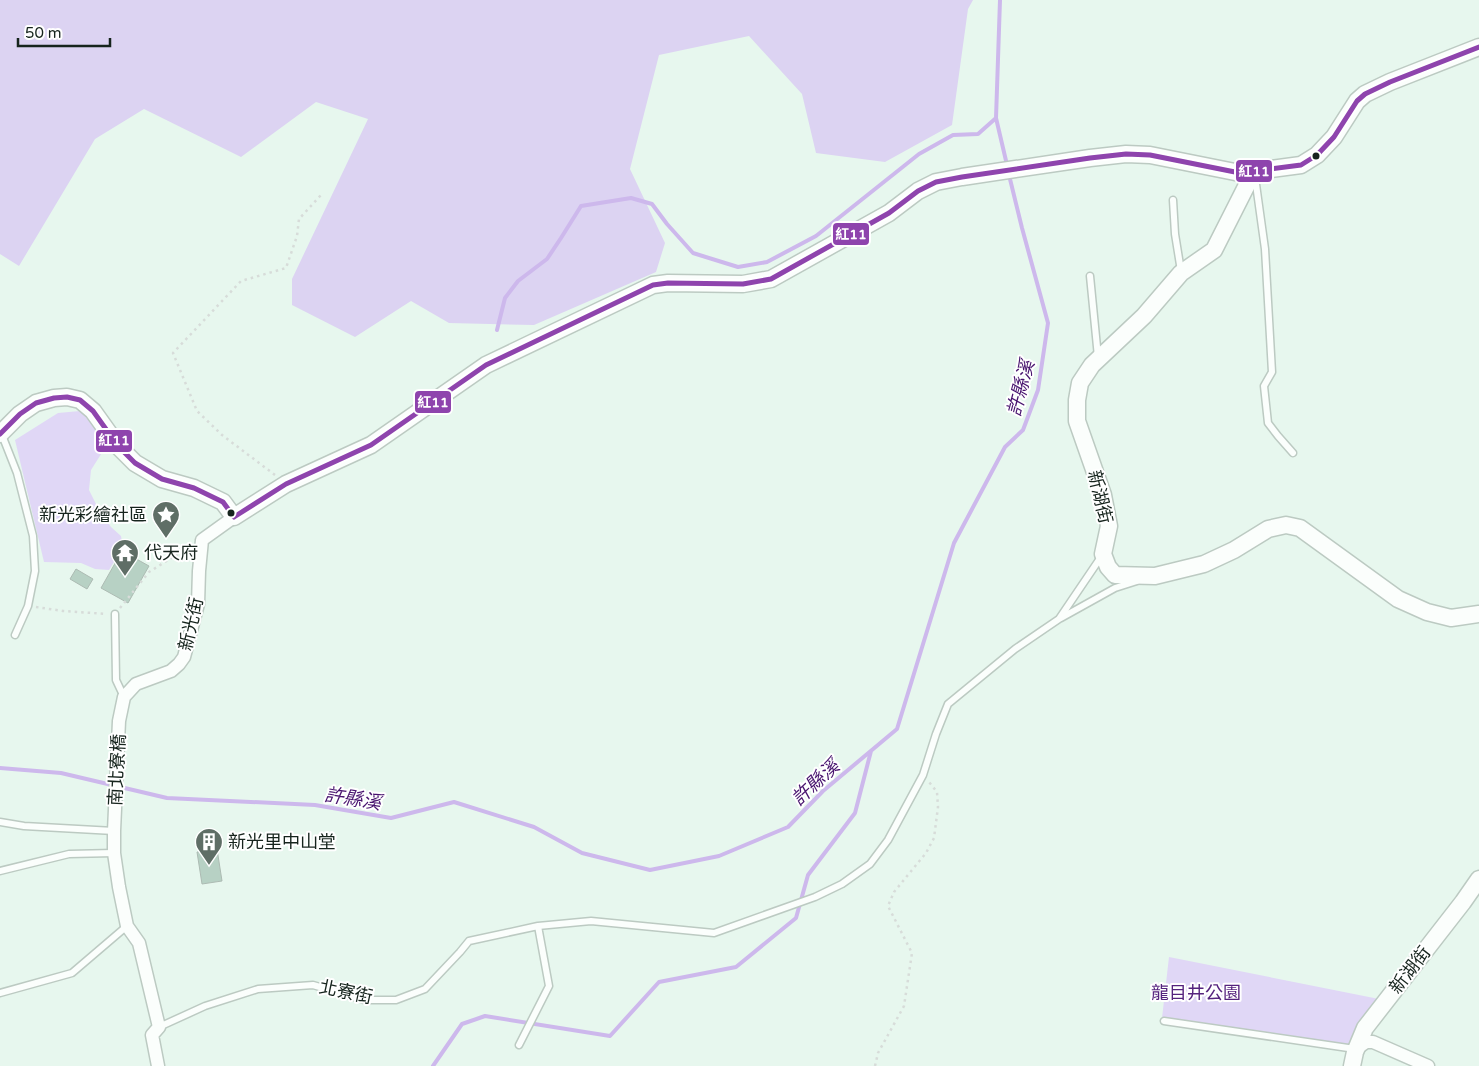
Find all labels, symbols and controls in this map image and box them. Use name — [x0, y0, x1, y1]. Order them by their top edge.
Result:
scale bar — [18, 15, 110, 47]
text: 50 m — [25, 24, 62, 42]
unlabelled marker — [1311, 151, 1321, 161]
line badge: 紅11 — [1235, 159, 1273, 183]
text: 紅11 — [1238, 163, 1270, 180]
line badge: 紅11 — [832, 222, 870, 246]
text: 紅11 — [835, 226, 867, 243]
water label: 許縣溪 — [1003, 355, 1040, 419]
line badge: 紅11 — [414, 390, 452, 414]
text: 紅11 — [417, 394, 449, 411]
line badge: 紅11 — [95, 429, 133, 453]
text: 紅11 — [98, 432, 130, 449]
street label: 新湖街 — [1083, 468, 1117, 526]
place icon: 新光彩繪社區 — [151, 500, 181, 539]
place label: 新光彩繪社區 — [39, 504, 147, 526]
unlabelled marker — [226, 508, 236, 518]
temple icon: 代天府 — [110, 538, 140, 577]
place label: 代天府 — [144, 542, 198, 564]
street label: 新光街 — [174, 595, 208, 653]
street label: 南北寮橋 — [104, 733, 130, 807]
water label: 許縣溪 — [787, 753, 846, 810]
water label: 許縣溪 — [323, 784, 386, 815]
building icon: 新光里中山堂 — [194, 827, 224, 866]
place label: 新光里中山堂 — [228, 831, 336, 853]
street label: 新湖街 — [1385, 942, 1435, 998]
street label: 北寮街 — [317, 976, 375, 1008]
park label: 龍目井公園 — [1151, 982, 1241, 1004]

